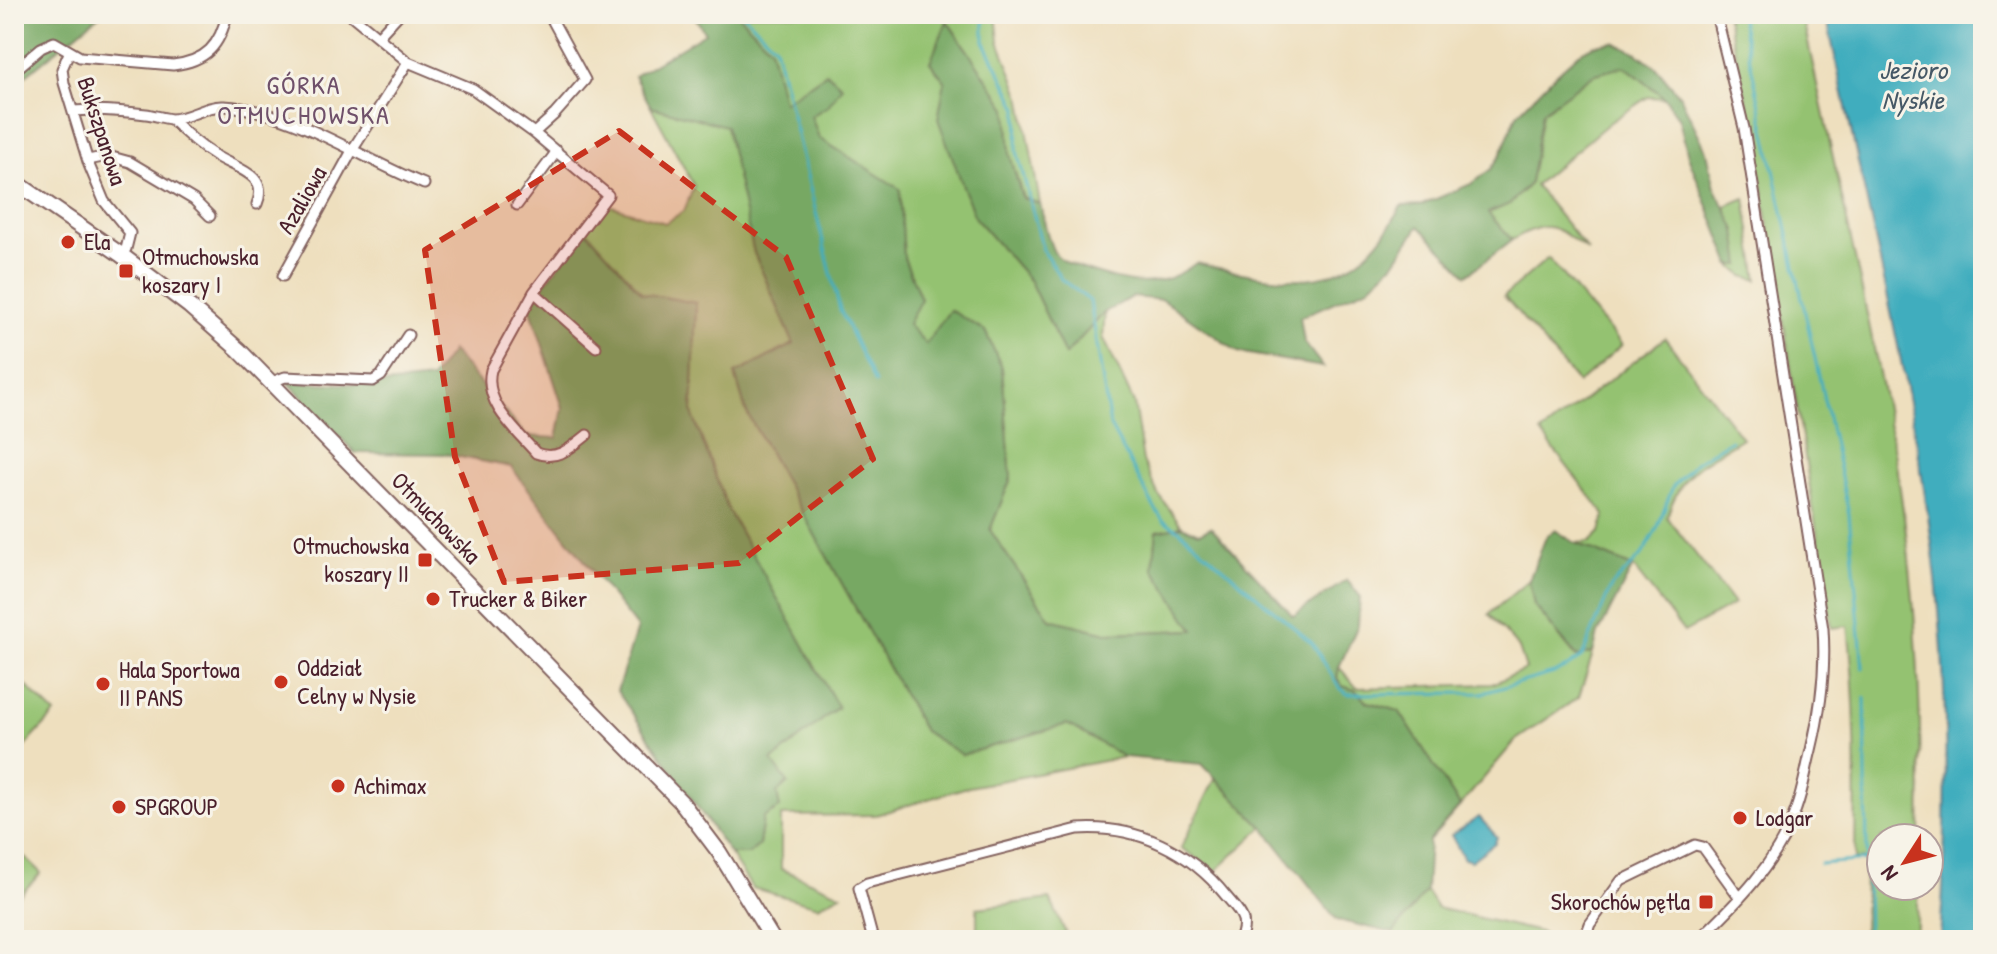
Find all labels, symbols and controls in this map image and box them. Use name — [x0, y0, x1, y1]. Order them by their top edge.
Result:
water label: Jezioro Nyskie — [1879, 52, 1949, 118]
district label: GÓRKA OTMUCHOWSKA — [217, 67, 391, 132]
street label: Bukszpanowa — [70, 73, 135, 189]
street label: Azaliowa — [269, 160, 333, 239]
place label: Ela — [84, 225, 110, 257]
marker: Ela — [59, 233, 77, 251]
place label: Otmuchowska koszary I — [142, 240, 258, 300]
marker: Otmuchowska koszary I — [117, 262, 135, 280]
street label: Otmuchowska — [385, 464, 489, 570]
place label: Otmuchowska koszary II — [293, 529, 409, 589]
marker: Otmuchowska koszary II — [416, 551, 434, 569]
place label: Trucker & Biker — [449, 582, 587, 614]
marker: Trucker & Biker — [424, 590, 442, 608]
place label: Oddział Celny w Nysie — [297, 651, 417, 711]
place label: Hala Sportowa II PANS — [119, 653, 240, 713]
marker: Oddział Celny w Nysie — [272, 673, 290, 691]
marker: Hala Sportowa II PANS — [94, 675, 112, 693]
place label: Achimax — [354, 769, 427, 801]
marker: Achimax — [329, 777, 347, 795]
place label: SPGROUP — [135, 790, 218, 822]
marker: SPGROUP — [110, 798, 128, 816]
place label: Lodgar — [1756, 801, 1813, 833]
marker: Lodgar — [1731, 809, 1749, 827]
north arrow — [1865, 822, 1945, 902]
text: N — [1873, 860, 1904, 887]
place label: Skorochów pętla — [1551, 885, 1690, 917]
marker: Skorochów pętla — [1697, 893, 1715, 911]

